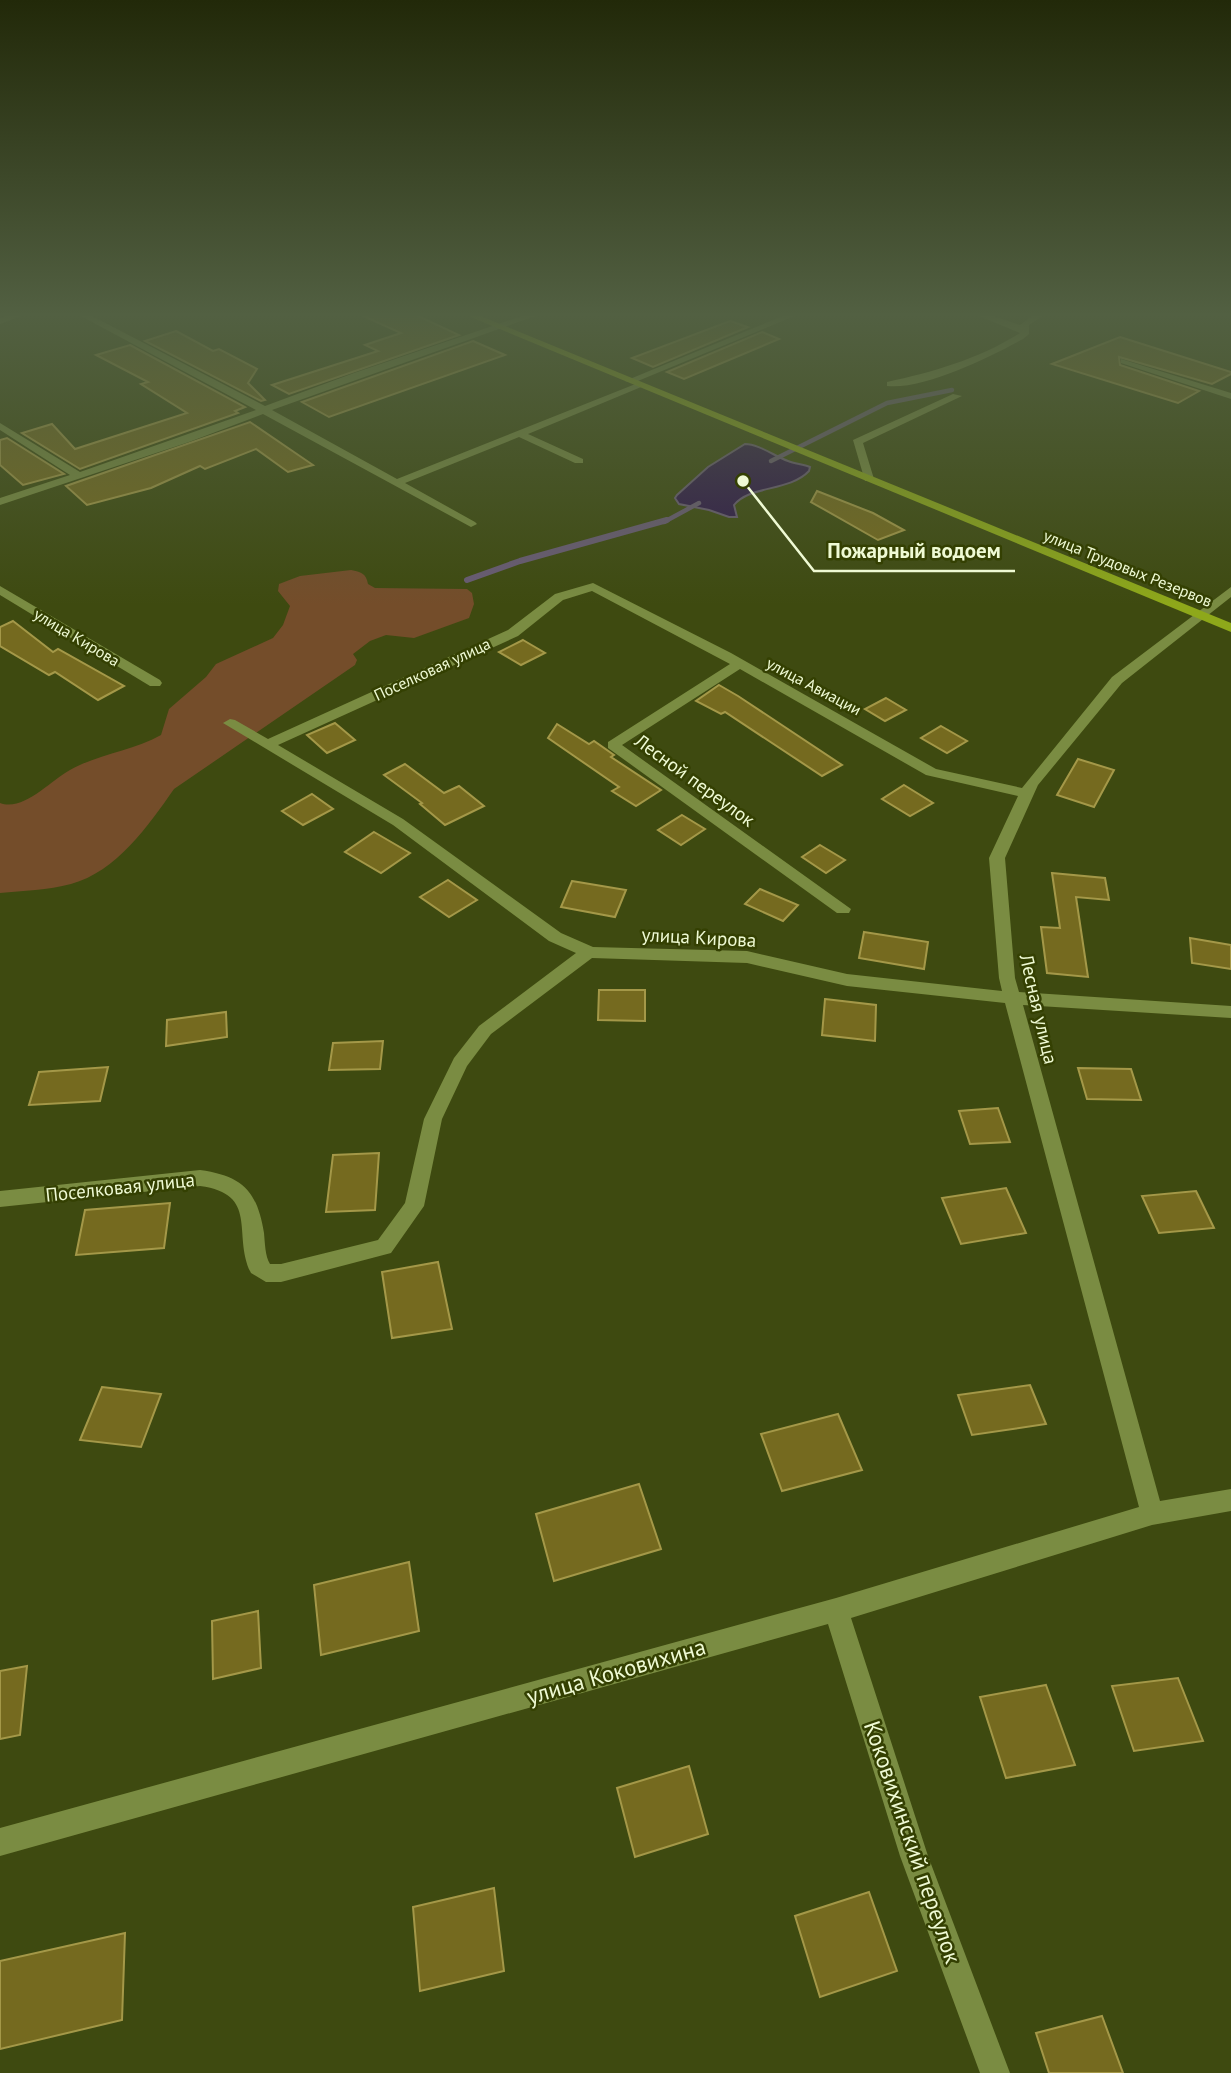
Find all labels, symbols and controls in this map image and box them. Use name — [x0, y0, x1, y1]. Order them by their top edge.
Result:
street label: улица Трудовых Резервов — [1041, 525, 1215, 611]
callout: Пожарный водоем — [814, 529, 1015, 571]
text: Пожарный водоем — [827, 537, 1001, 564]
street label: улица Кирова — [30, 604, 124, 670]
street label: Поселковая улица — [371, 633, 493, 705]
street label: улица Авиации — [763, 653, 865, 719]
street label: Лесной переулок — [629, 728, 760, 832]
street label: улица Кирова — [641, 922, 757, 952]
street label: Лесная улица — [1014, 951, 1063, 1066]
street label: Поселковая улица — [44, 1167, 196, 1207]
street label: улица Коковихина — [523, 1632, 709, 1710]
street label: Коковихинский переулок — [858, 1717, 968, 1967]

